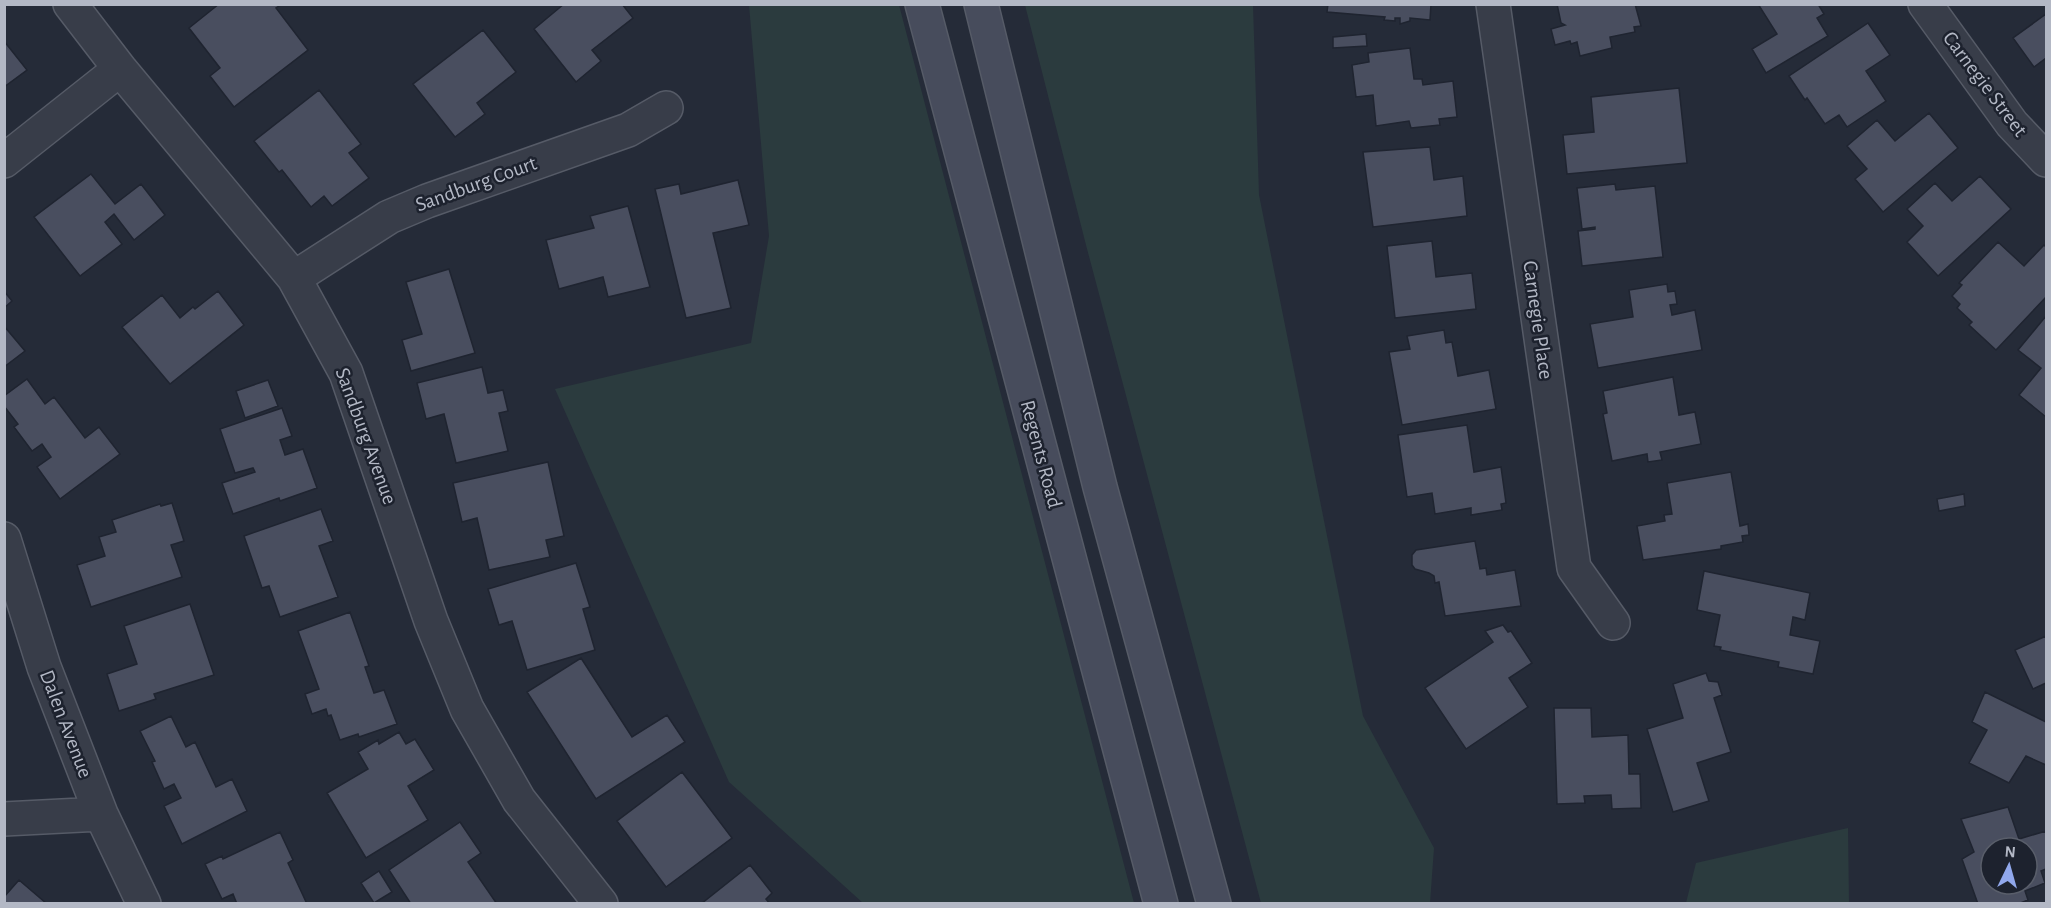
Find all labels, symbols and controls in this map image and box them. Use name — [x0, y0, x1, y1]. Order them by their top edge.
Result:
street label: Carnegie Street — [1939, 28, 2031, 141]
street label: Sandburg Court — [413, 152, 540, 216]
street label: Carnegie Place — [1519, 259, 1557, 381]
street label: Sandburg Avenue — [332, 365, 400, 507]
street label: Regents Road — [1017, 398, 1066, 510]
street label: Dalen Avenue — [36, 667, 96, 781]
north arrow — [1979, 836, 2039, 896]
text: N — [2004, 844, 2016, 861]

